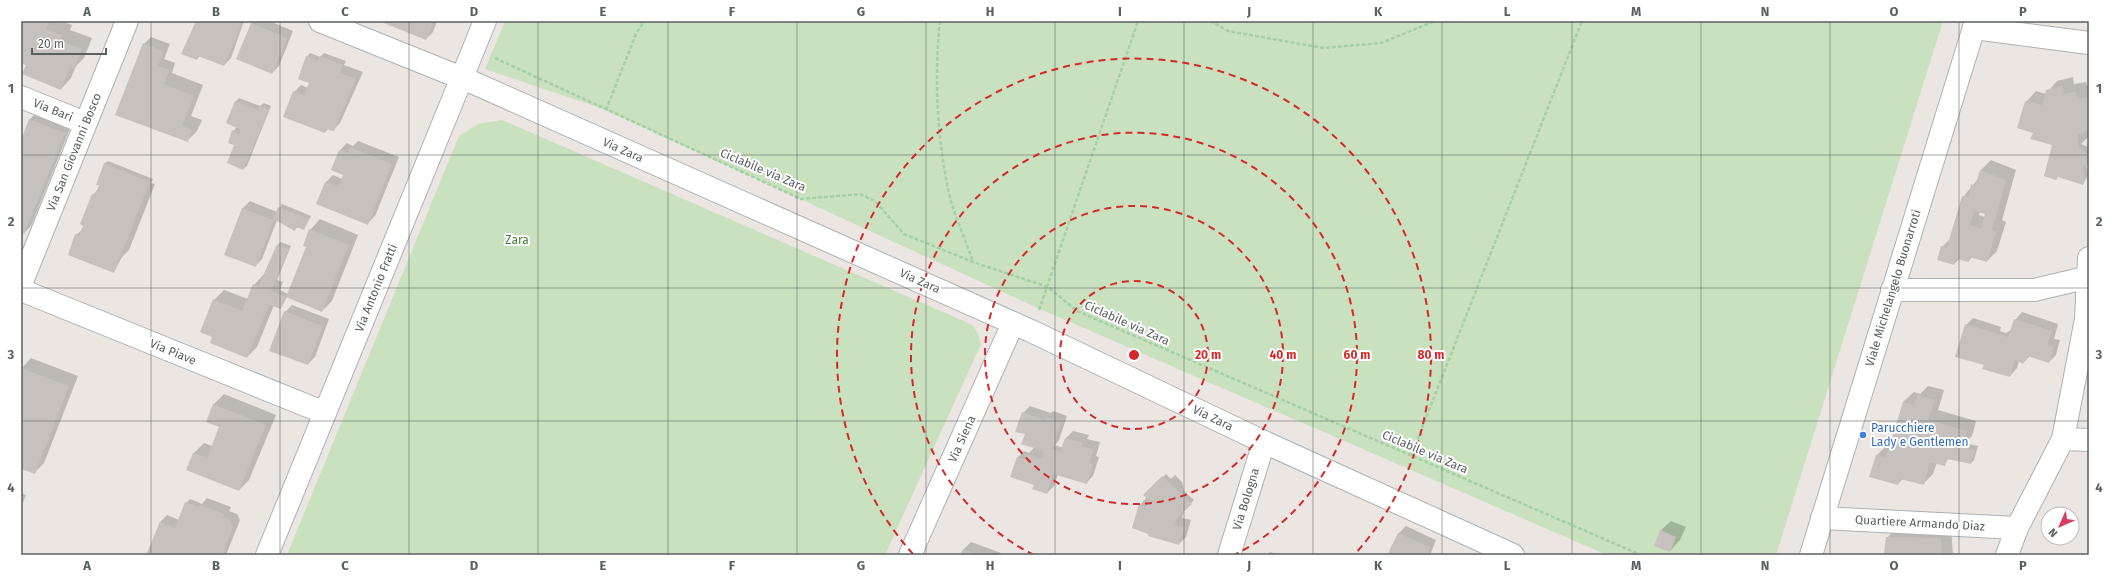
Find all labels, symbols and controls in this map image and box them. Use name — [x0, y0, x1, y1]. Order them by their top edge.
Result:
text: A — [82, 4, 91, 19]
text: B — [212, 4, 220, 19]
text: C — [341, 4, 349, 19]
text: D — [470, 4, 479, 19]
text: E — [600, 4, 607, 19]
text: F — [729, 4, 736, 19]
text: G — [857, 4, 865, 19]
text: H — [986, 4, 994, 19]
text: I — [1118, 4, 1122, 19]
text: J — [1246, 4, 1251, 19]
text: K — [1374, 4, 1383, 19]
text: L — [1504, 4, 1511, 19]
text: M — [1631, 4, 1641, 19]
text: N — [1761, 4, 1769, 19]
text: O — [1890, 4, 1899, 19]
text: P — [2019, 4, 2027, 19]
scale bar — [32, 30, 106, 56]
text: 20 m — [38, 37, 64, 51]
text: 1 — [8, 81, 14, 96]
text: 1 — [2096, 81, 2102, 96]
street label: Via San Giovanni Bosco — [44, 91, 104, 213]
street label: Via Bari — [31, 96, 75, 124]
street label: Via Zara — [600, 135, 646, 165]
street label: Ciclabile via Zara — [718, 146, 808, 194]
street label: Viale Michelangelo Buonarroti — [1862, 208, 1924, 368]
text: 2 — [8, 214, 15, 229]
text: 2 — [2096, 214, 2103, 229]
park label: Zara — [505, 233, 529, 247]
street label: Via Antonio Fratti — [352, 242, 400, 334]
street label: Via Zara — [897, 266, 943, 296]
street label: Ciclabile via Zara — [1082, 298, 1172, 348]
street label: Via Piave — [148, 336, 198, 368]
text: 3 — [7, 347, 15, 362]
text: 3 — [2095, 347, 2103, 362]
centre of rings — [1127, 348, 1141, 362]
text: 20 m — [1195, 348, 1221, 362]
text: 40 m — [1270, 348, 1296, 362]
text: 60 m — [1344, 348, 1370, 362]
text: 80 m — [1418, 348, 1444, 362]
street label: Via Zara — [1191, 402, 1235, 434]
street label: Via Siena — [945, 413, 979, 465]
place label: Parucchiere Lady e Gentlemen — [1871, 421, 1969, 449]
street label: Ciclabile via Zara — [1380, 428, 1470, 476]
marker: Parucchiere Lady e Gentlemen — [1858, 430, 1868, 440]
street label: Via Bologna — [1230, 466, 1262, 532]
text: 4 — [7, 480, 15, 495]
text: 4 — [2095, 480, 2103, 495]
north arrow — [2040, 506, 2080, 546]
street label: Quartiere Armando Diaz — [1855, 513, 1985, 533]
text: N — [2046, 526, 2060, 540]
text: A — [82, 558, 91, 573]
text: B — [212, 558, 220, 573]
text: C — [341, 558, 349, 573]
text: D — [470, 558, 479, 573]
text: E — [600, 558, 607, 573]
text: F — [729, 558, 736, 573]
text: G — [857, 558, 865, 573]
text: H — [986, 558, 994, 573]
text: I — [1118, 558, 1122, 573]
text: J — [1246, 558, 1251, 573]
text: K — [1374, 558, 1383, 573]
text: L — [1504, 558, 1511, 573]
text: M — [1631, 558, 1641, 573]
text: N — [1761, 558, 1769, 573]
text: O — [1890, 558, 1899, 573]
text: P — [2019, 558, 2027, 573]

